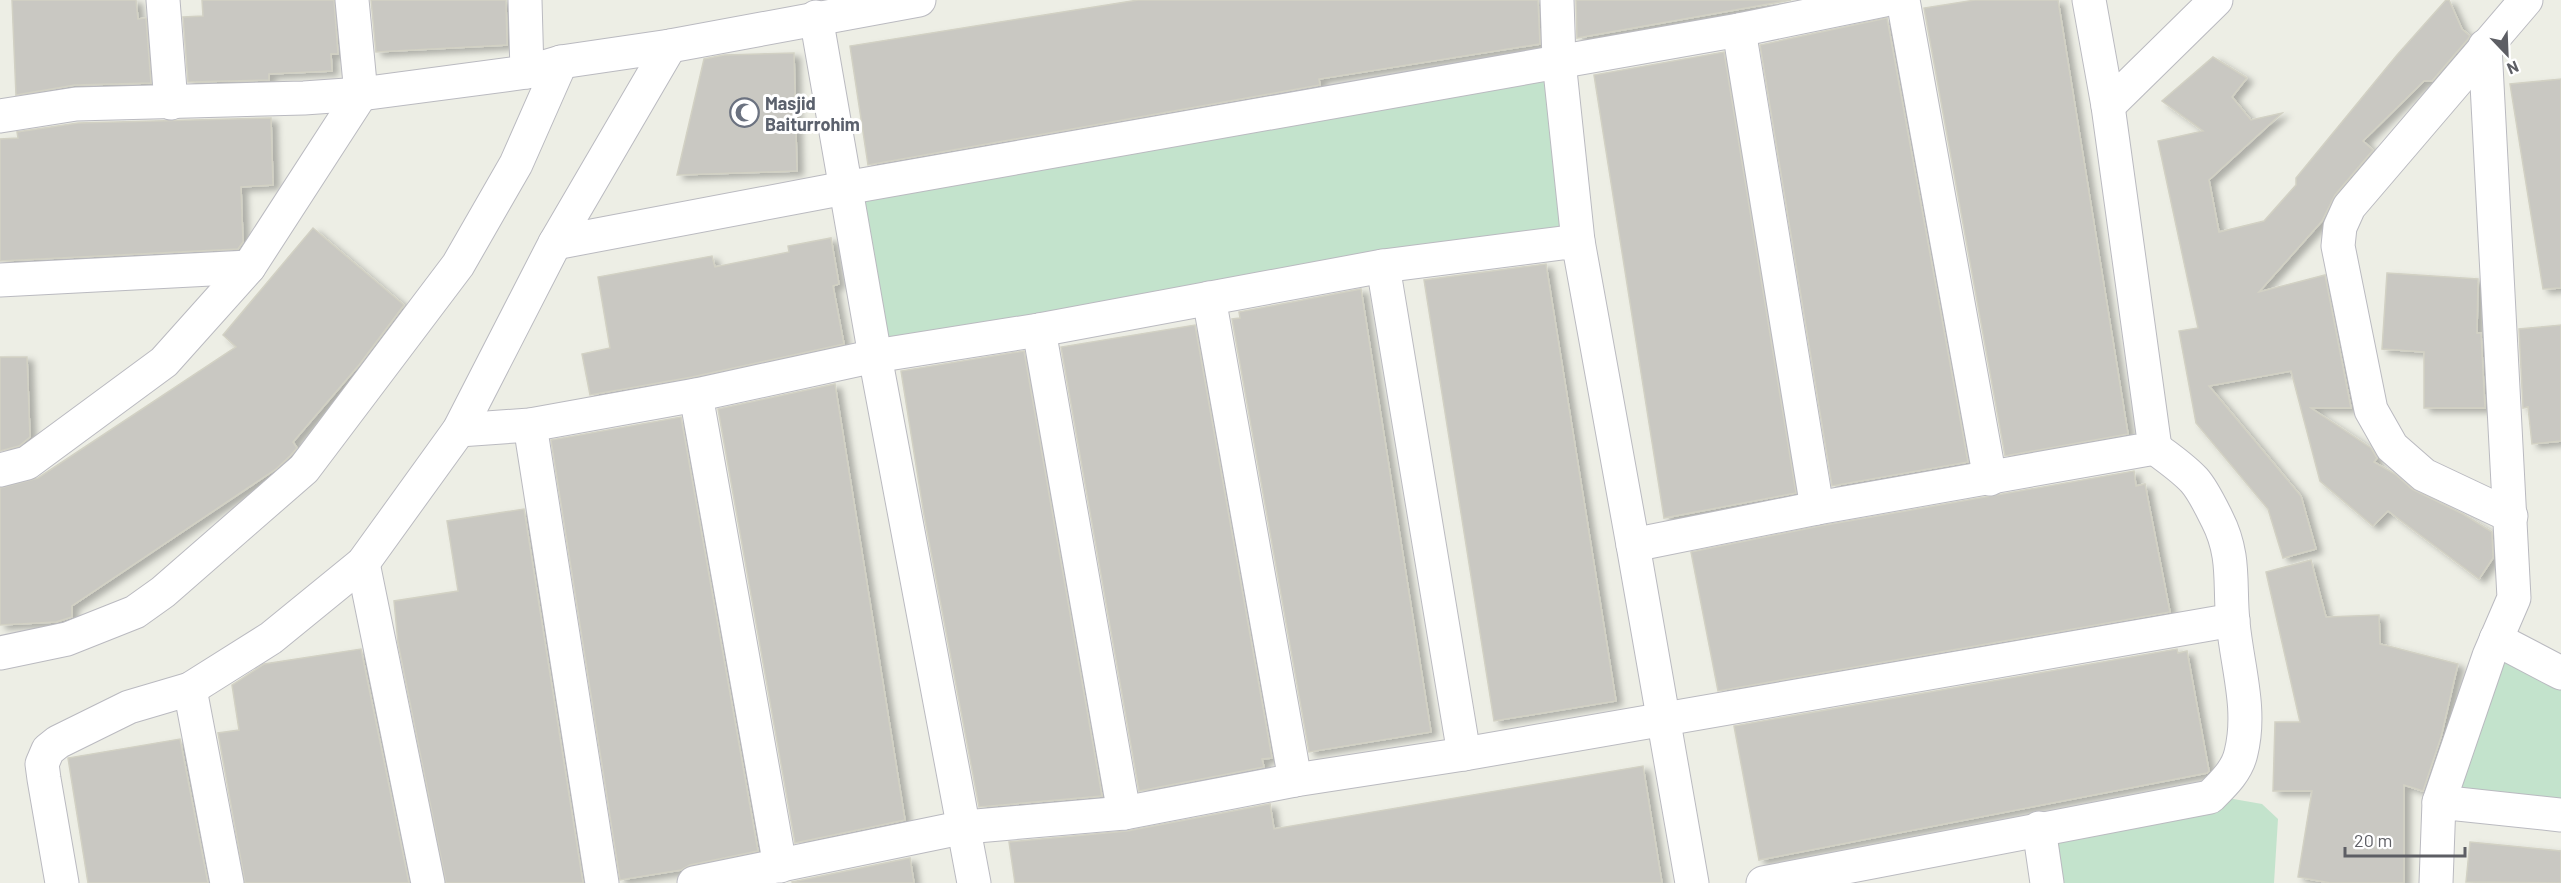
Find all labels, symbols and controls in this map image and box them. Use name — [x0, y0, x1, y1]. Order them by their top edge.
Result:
north arrow — [2477, 24, 2537, 84]
text: N — [2504, 57, 2522, 79]
place label: Masjid Baiturrohim — [765, 92, 860, 135]
mosque icon: Masjid Baiturrohim — [728, 97, 760, 129]
scale bar — [2345, 820, 2465, 858]
text: 20 m — [2354, 829, 2392, 851]

